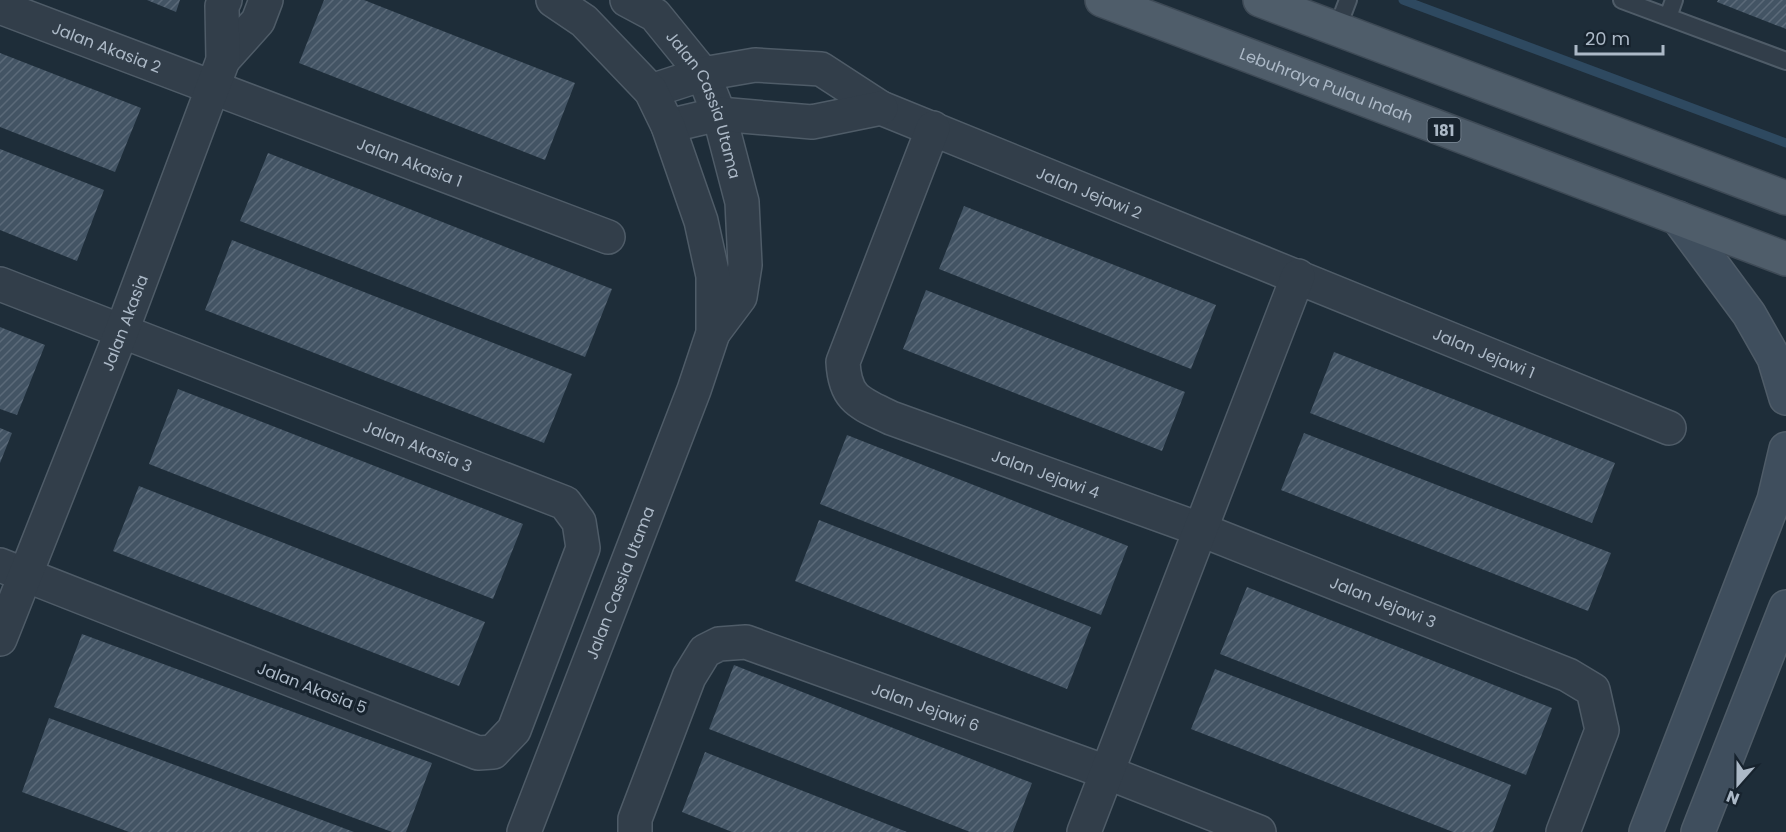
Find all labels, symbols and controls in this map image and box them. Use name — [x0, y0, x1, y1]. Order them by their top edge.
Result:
street label: Jalan Akasia 2 — [49, 16, 165, 78]
scale bar — [1576, 18, 1663, 56]
street label: Jalan Cassia Utama — [661, 26, 747, 181]
text: 20 m — [1585, 26, 1630, 51]
street label: Lebuhraya Pulau Indah — [1236, 42, 1417, 128]
road number: 181 — [1428, 118, 1460, 142]
street label: Jalan Akasia 1 — [354, 132, 466, 192]
street label: Jalan Jejawi 2 — [1033, 161, 1146, 224]
street label: Jalan Akasia — [96, 271, 153, 374]
street label: Jalan Jejawi 1 — [1430, 322, 1539, 384]
street label: Jalan Akasia 3 — [360, 414, 476, 477]
street label: Jalan Jejawi 4 — [988, 444, 1103, 504]
street label: Jalan Cassia Utama — [580, 503, 660, 663]
street label: Jalan Jejawi 3 — [1327, 570, 1440, 633]
street label: Jalan Akasia 5 — [254, 657, 370, 719]
street label: Jalan Jejawi 6 — [868, 677, 983, 737]
north arrow — [1708, 754, 1768, 814]
text: N — [1723, 785, 1743, 810]

